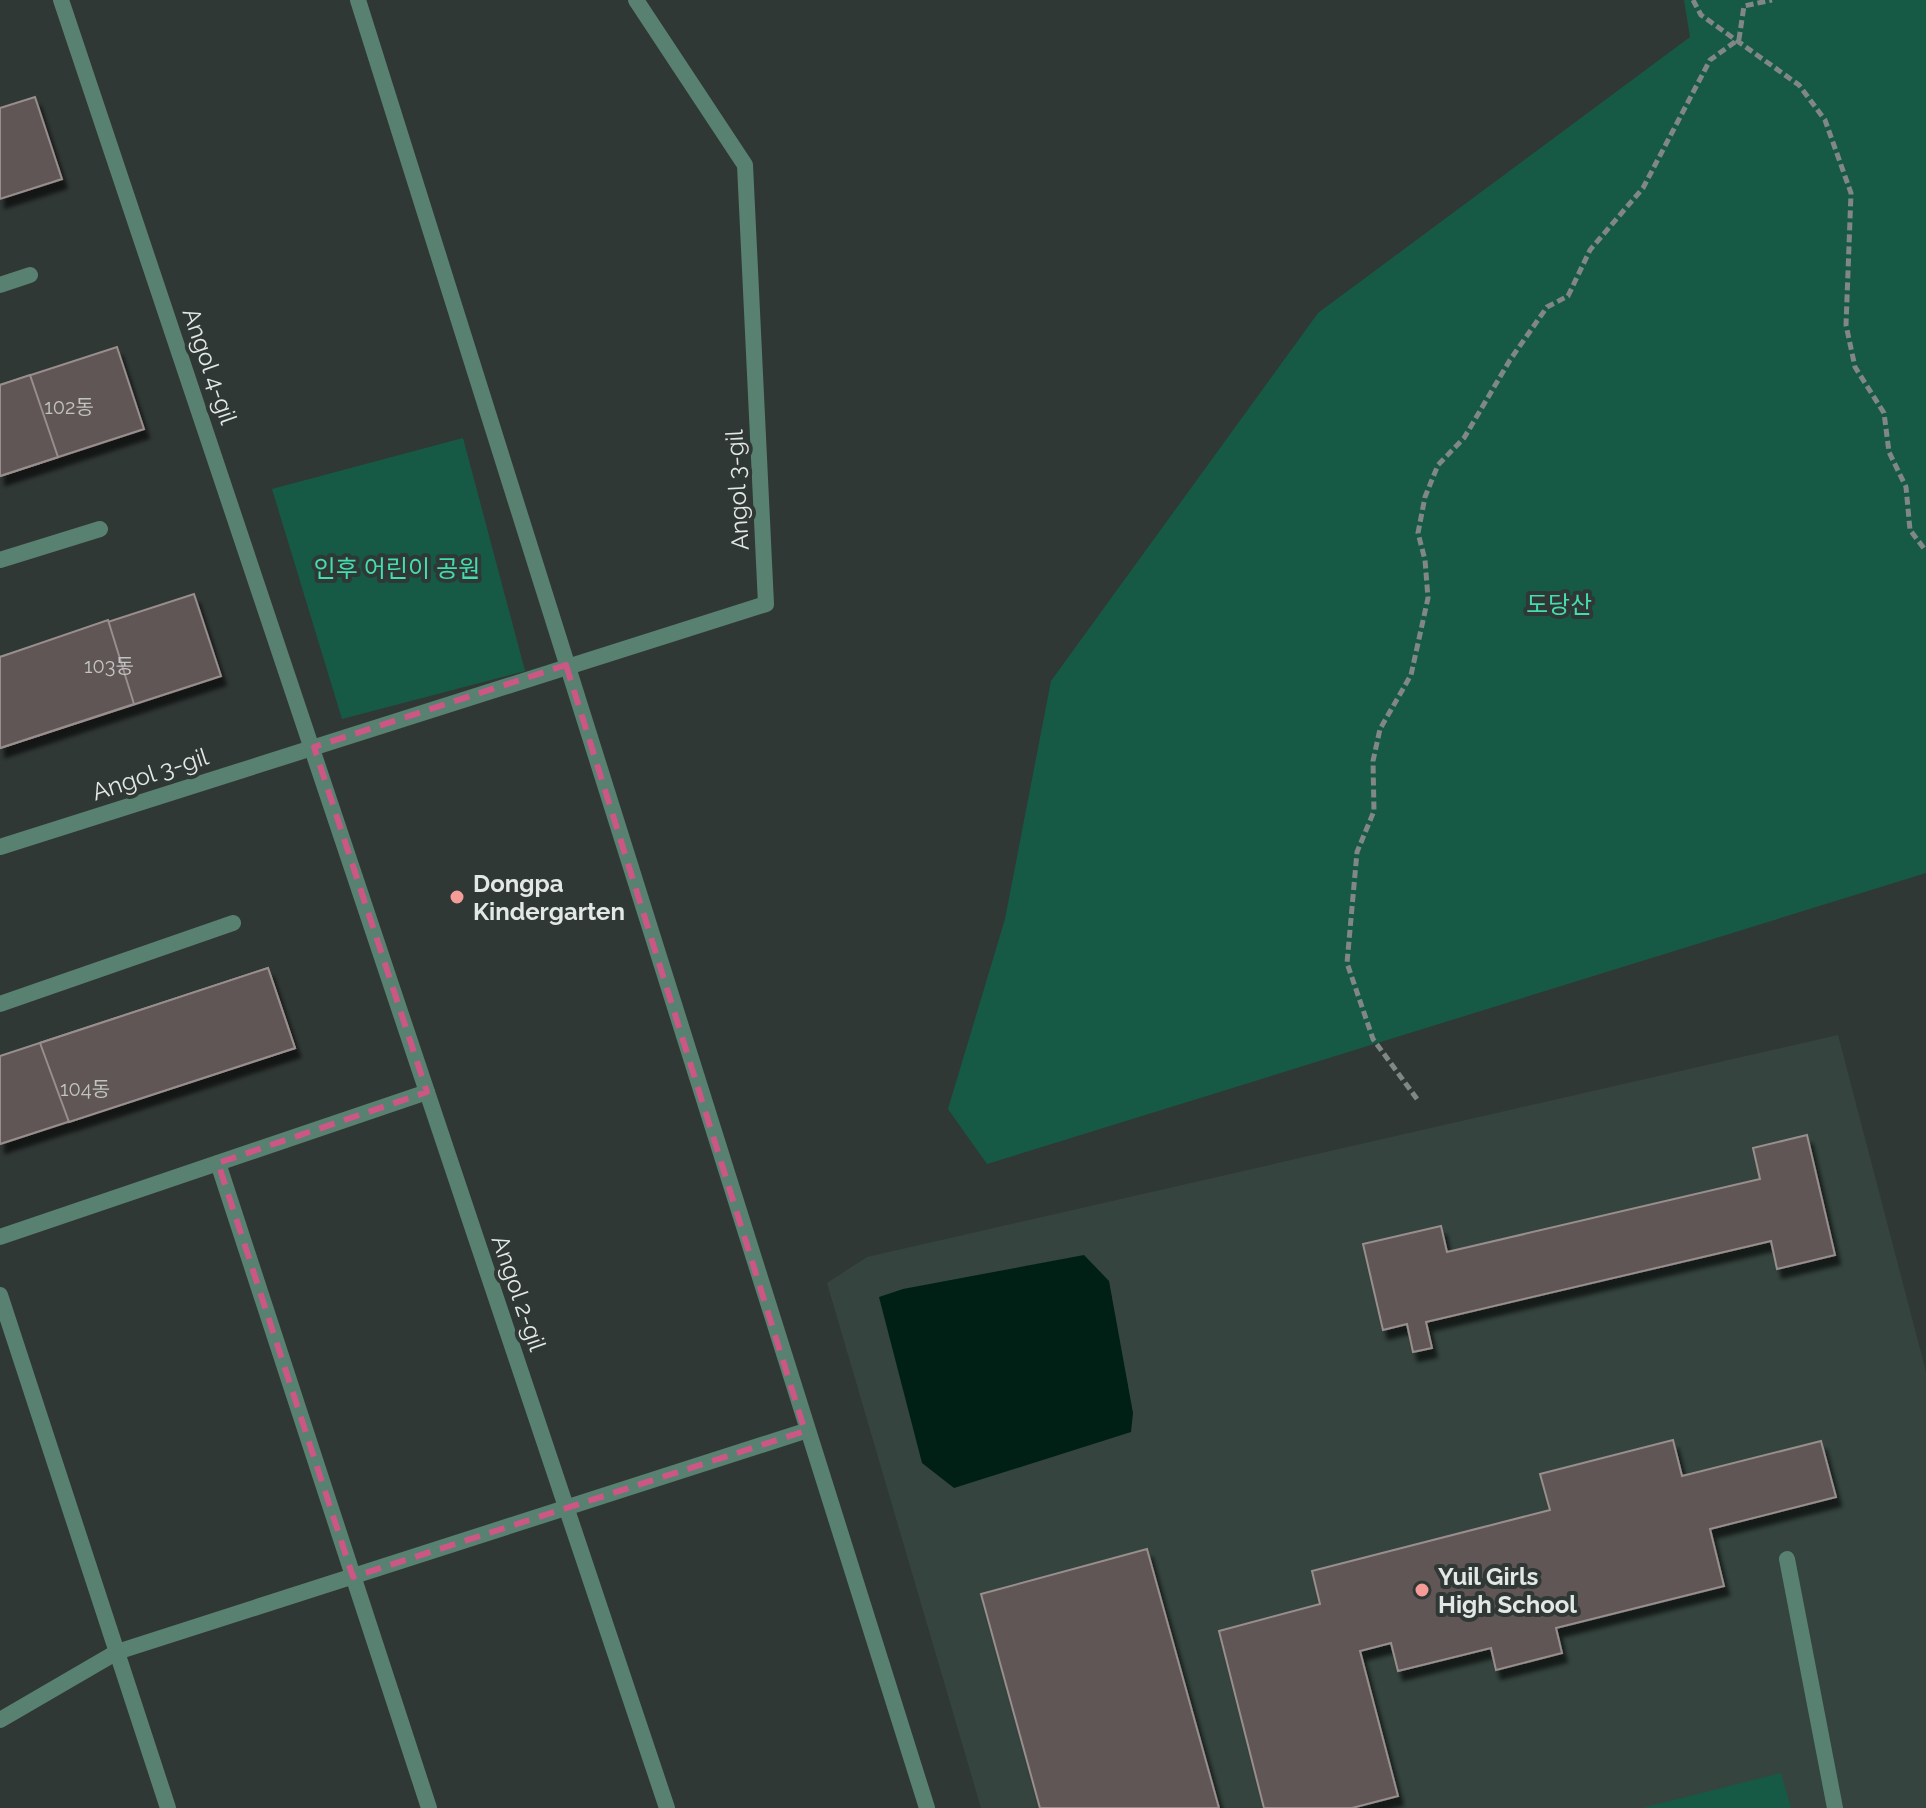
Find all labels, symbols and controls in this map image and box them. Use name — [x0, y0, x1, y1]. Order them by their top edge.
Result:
street label: Angol 4-gil — [177, 304, 244, 428]
house number: 102동 — [44, 395, 94, 419]
street label: Angol 3-gil — [719, 428, 755, 551]
park label: 인후 어린이 공원 — [314, 554, 480, 583]
park label: 도당산 — [1526, 590, 1592, 619]
house number: 103동 — [84, 654, 134, 678]
street label: Angol 3-gil — [88, 741, 212, 806]
place label: Dongpa Kindergarten — [473, 869, 625, 926]
marker: Dongpa Kindergarten — [448, 888, 466, 906]
house number: 104동 — [60, 1077, 110, 1101]
street label: Angol 2-gil — [486, 1231, 552, 1355]
place label: Yuil Girls High School — [1438, 1562, 1577, 1619]
marker: Yuil Girls High School — [1413, 1581, 1431, 1599]

